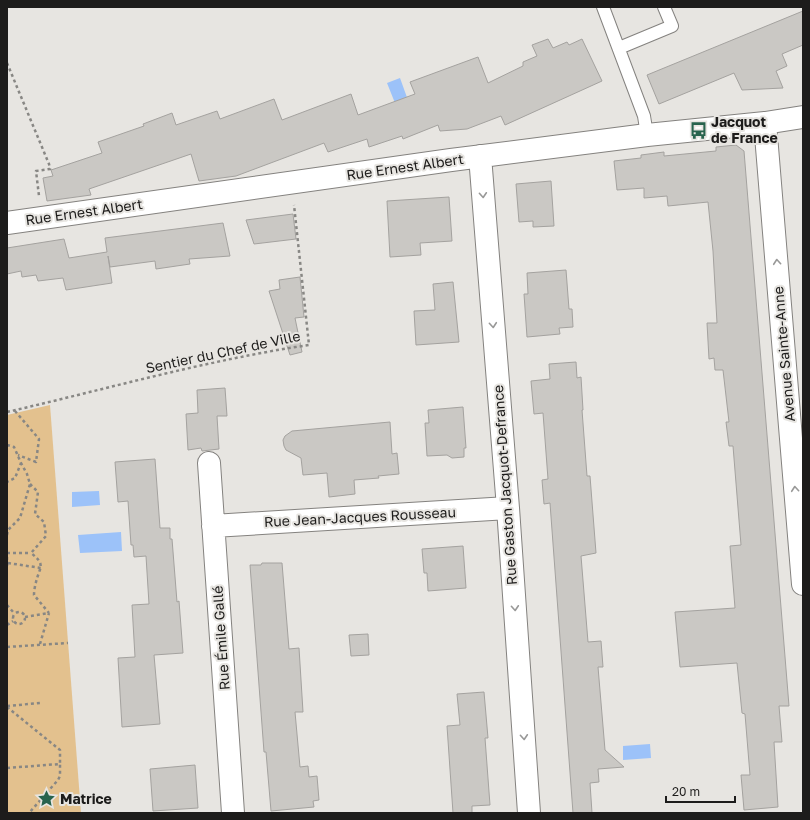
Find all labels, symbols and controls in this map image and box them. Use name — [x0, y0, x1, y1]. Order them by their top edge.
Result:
place label: Jacquot de France — [711, 113, 778, 146]
bus stop icon: Jacquot de France — [688, 120, 708, 140]
street label: Rue Ernest Albert — [345, 150, 465, 183]
one-way arrow — [478, 192, 487, 198]
street label: Rue Ernest Albert — [24, 195, 144, 228]
one-way arrow — [772, 259, 781, 265]
street label: Avenue Sainte-Anne — [769, 286, 798, 422]
one-way arrow — [488, 322, 497, 328]
street label: Sentier du Chef de Ville — [144, 327, 302, 376]
street label: Rue Gaston Jacquot-Defrance — [489, 384, 520, 586]
one-way arrow — [791, 486, 800, 492]
street label: Rue Jean-Jacques Rousseau — [264, 503, 456, 530]
street label: Rue Émile Gallé — [208, 585, 233, 691]
one-way arrow — [510, 605, 519, 611]
one-way arrow — [519, 734, 528, 741]
scale bar — [666, 778, 735, 804]
text: 20 m — [672, 784, 700, 799]
place icon: Matrice — [37, 789, 57, 809]
place label: Matrice — [60, 790, 112, 807]

